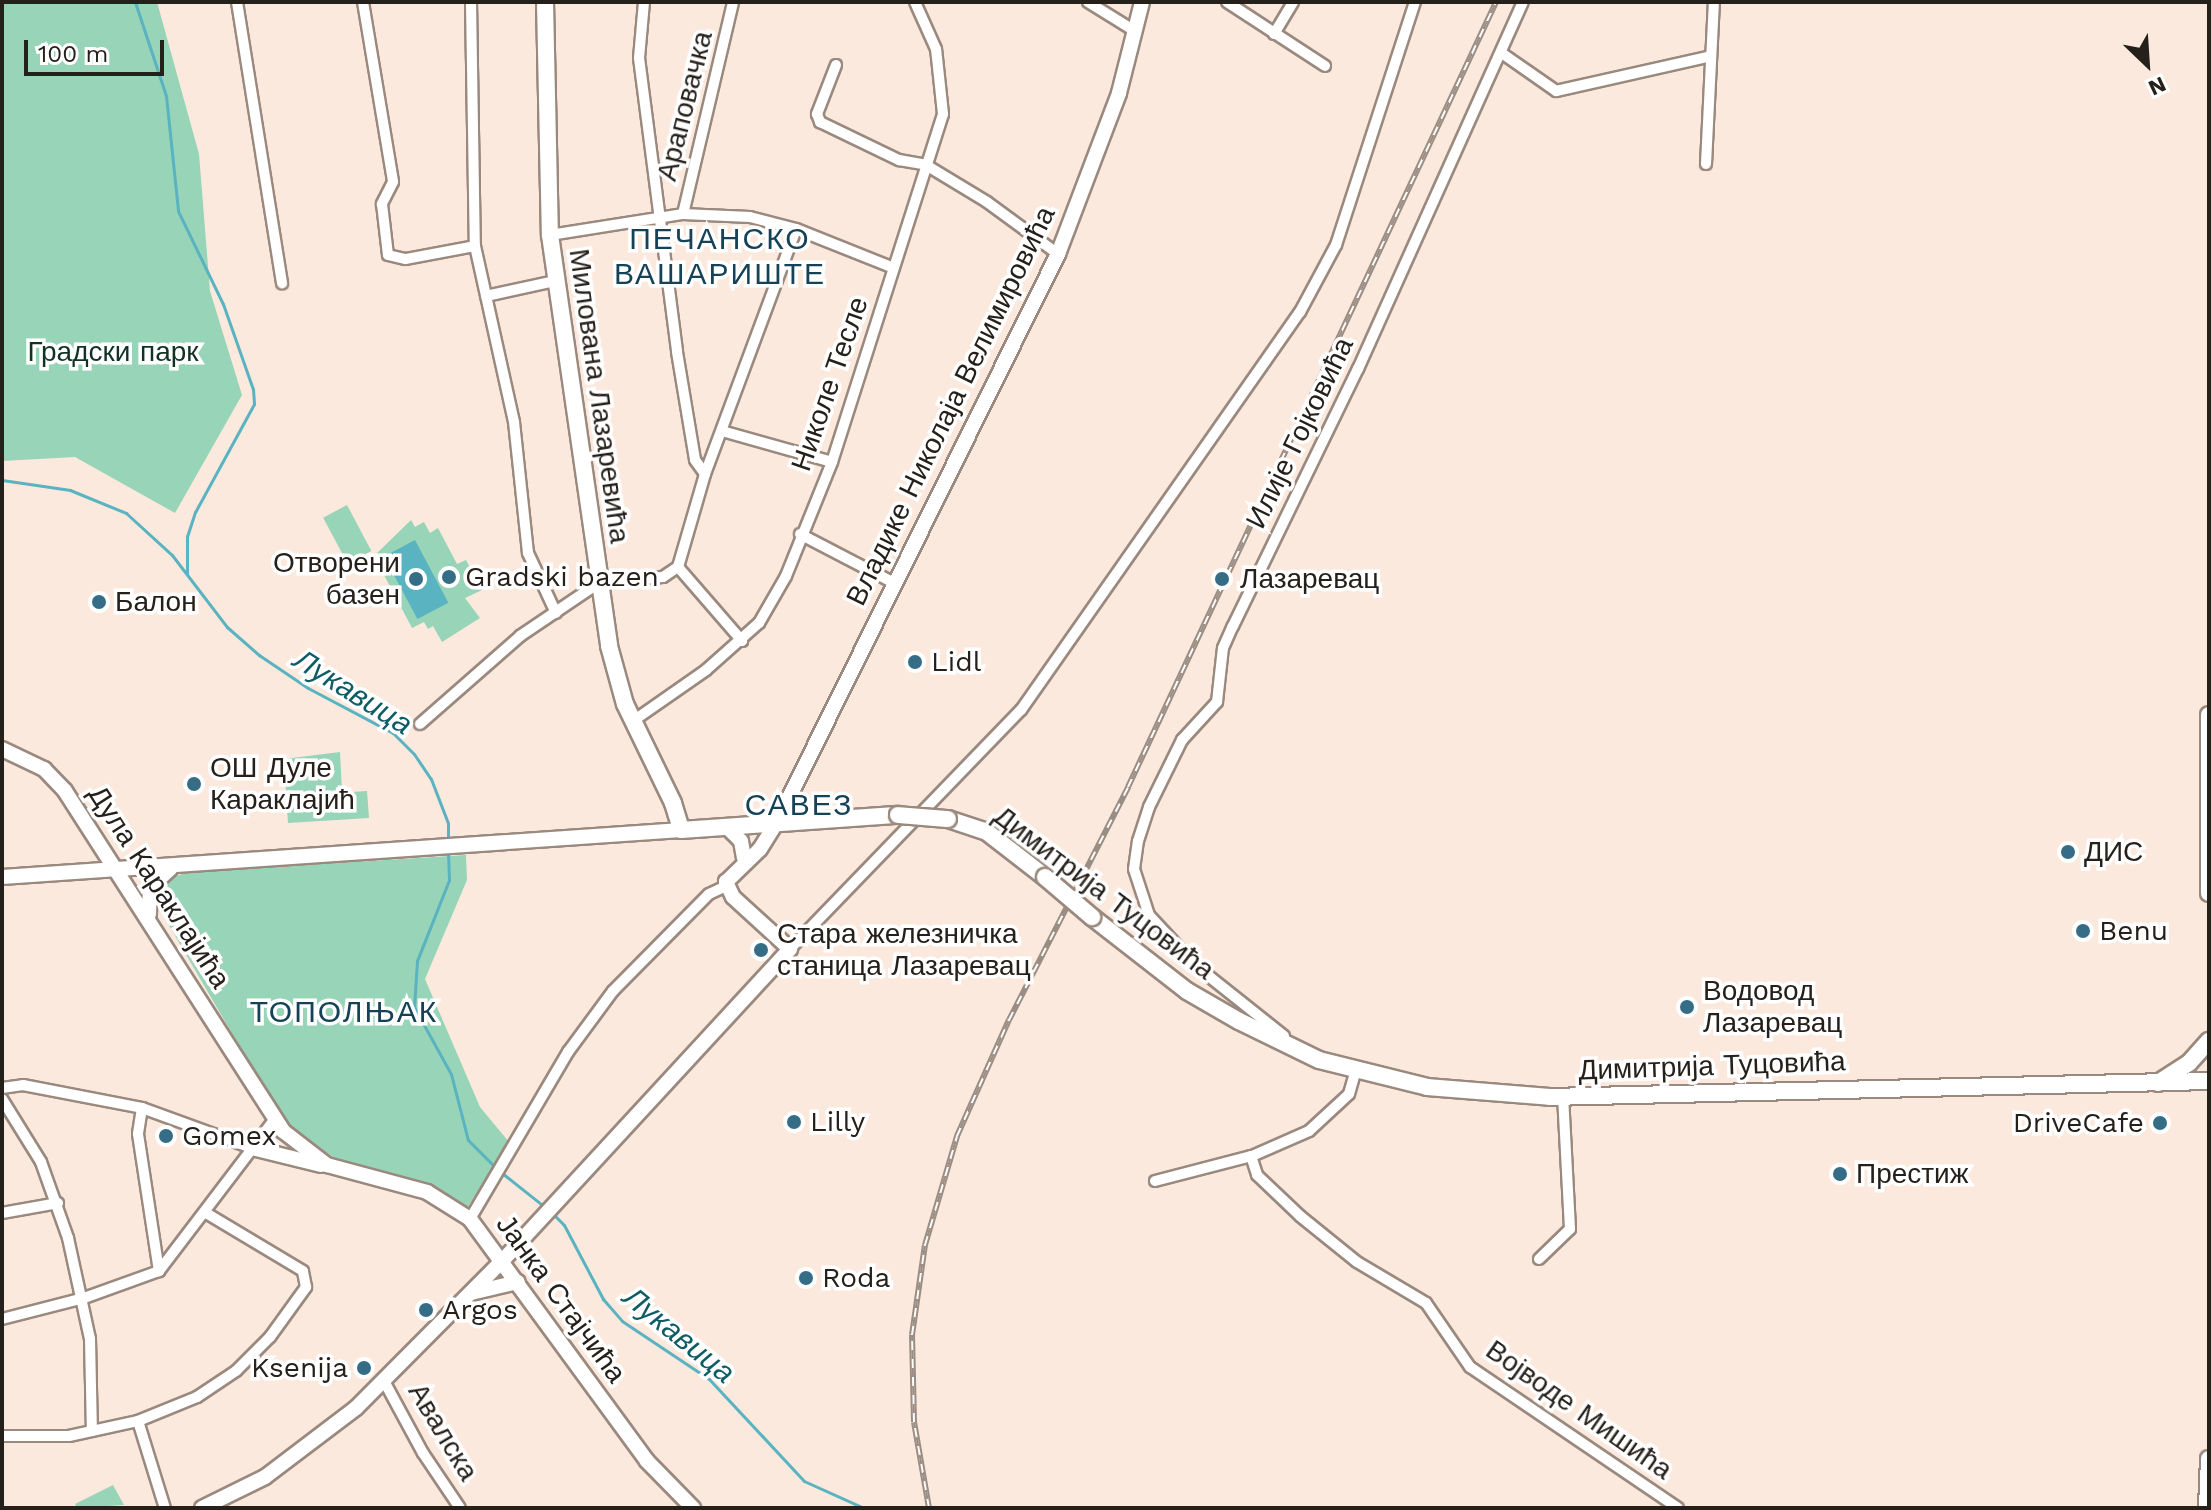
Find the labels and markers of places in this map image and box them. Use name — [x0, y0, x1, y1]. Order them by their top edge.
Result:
place label: Отворени базен — [273, 546, 400, 612]
place label: Gradski bazen — [465, 560, 659, 594]
place label: Лазаревац — [1240, 562, 1379, 596]
marker: Gradski bazen — [440, 568, 458, 586]
marker: Лазаревац — [1211, 568, 1233, 590]
marker: Отворени базен — [407, 570, 425, 588]
place label: Балон — [115, 585, 197, 619]
marker: Балон — [90, 593, 108, 611]
place label: Lidl — [931, 645, 981, 679]
marker: Lidl — [906, 653, 924, 671]
place label: ОШ Дуле Караклајић — [210, 751, 355, 817]
marker: ОШ Дуле Караклајић — [185, 775, 203, 793]
place label: ДИС — [2084, 835, 2143, 869]
marker: ДИС — [2059, 843, 2077, 861]
place label: Benu — [2099, 914, 2168, 948]
place label: Стара железничка станица Лазаревац — [777, 917, 1031, 983]
marker: Benu — [2074, 922, 2092, 940]
marker: Стара железничка станица Лазаревац — [752, 941, 770, 959]
place label: Водовод Лазаревац — [1703, 974, 1842, 1040]
marker: Водовод Лазаревац — [1678, 998, 1696, 1016]
place label: Lilly — [810, 1105, 865, 1139]
place label: DriveCafe — [2013, 1106, 2144, 1140]
marker: Lilly — [785, 1113, 803, 1131]
marker: DriveCafe — [2151, 1114, 2169, 1132]
place label: Gomex — [182, 1119, 276, 1153]
marker: Gomex — [157, 1127, 175, 1145]
place label: Престиж — [1856, 1157, 1968, 1191]
marker: Престиж — [1831, 1165, 1849, 1183]
place label: Roda — [822, 1261, 890, 1295]
marker: Roda — [797, 1269, 815, 1287]
place label: Argos — [442, 1293, 518, 1327]
marker: Argos — [417, 1301, 435, 1319]
place label: Ksenija — [251, 1351, 348, 1385]
marker: Ksenija — [355, 1359, 373, 1377]

